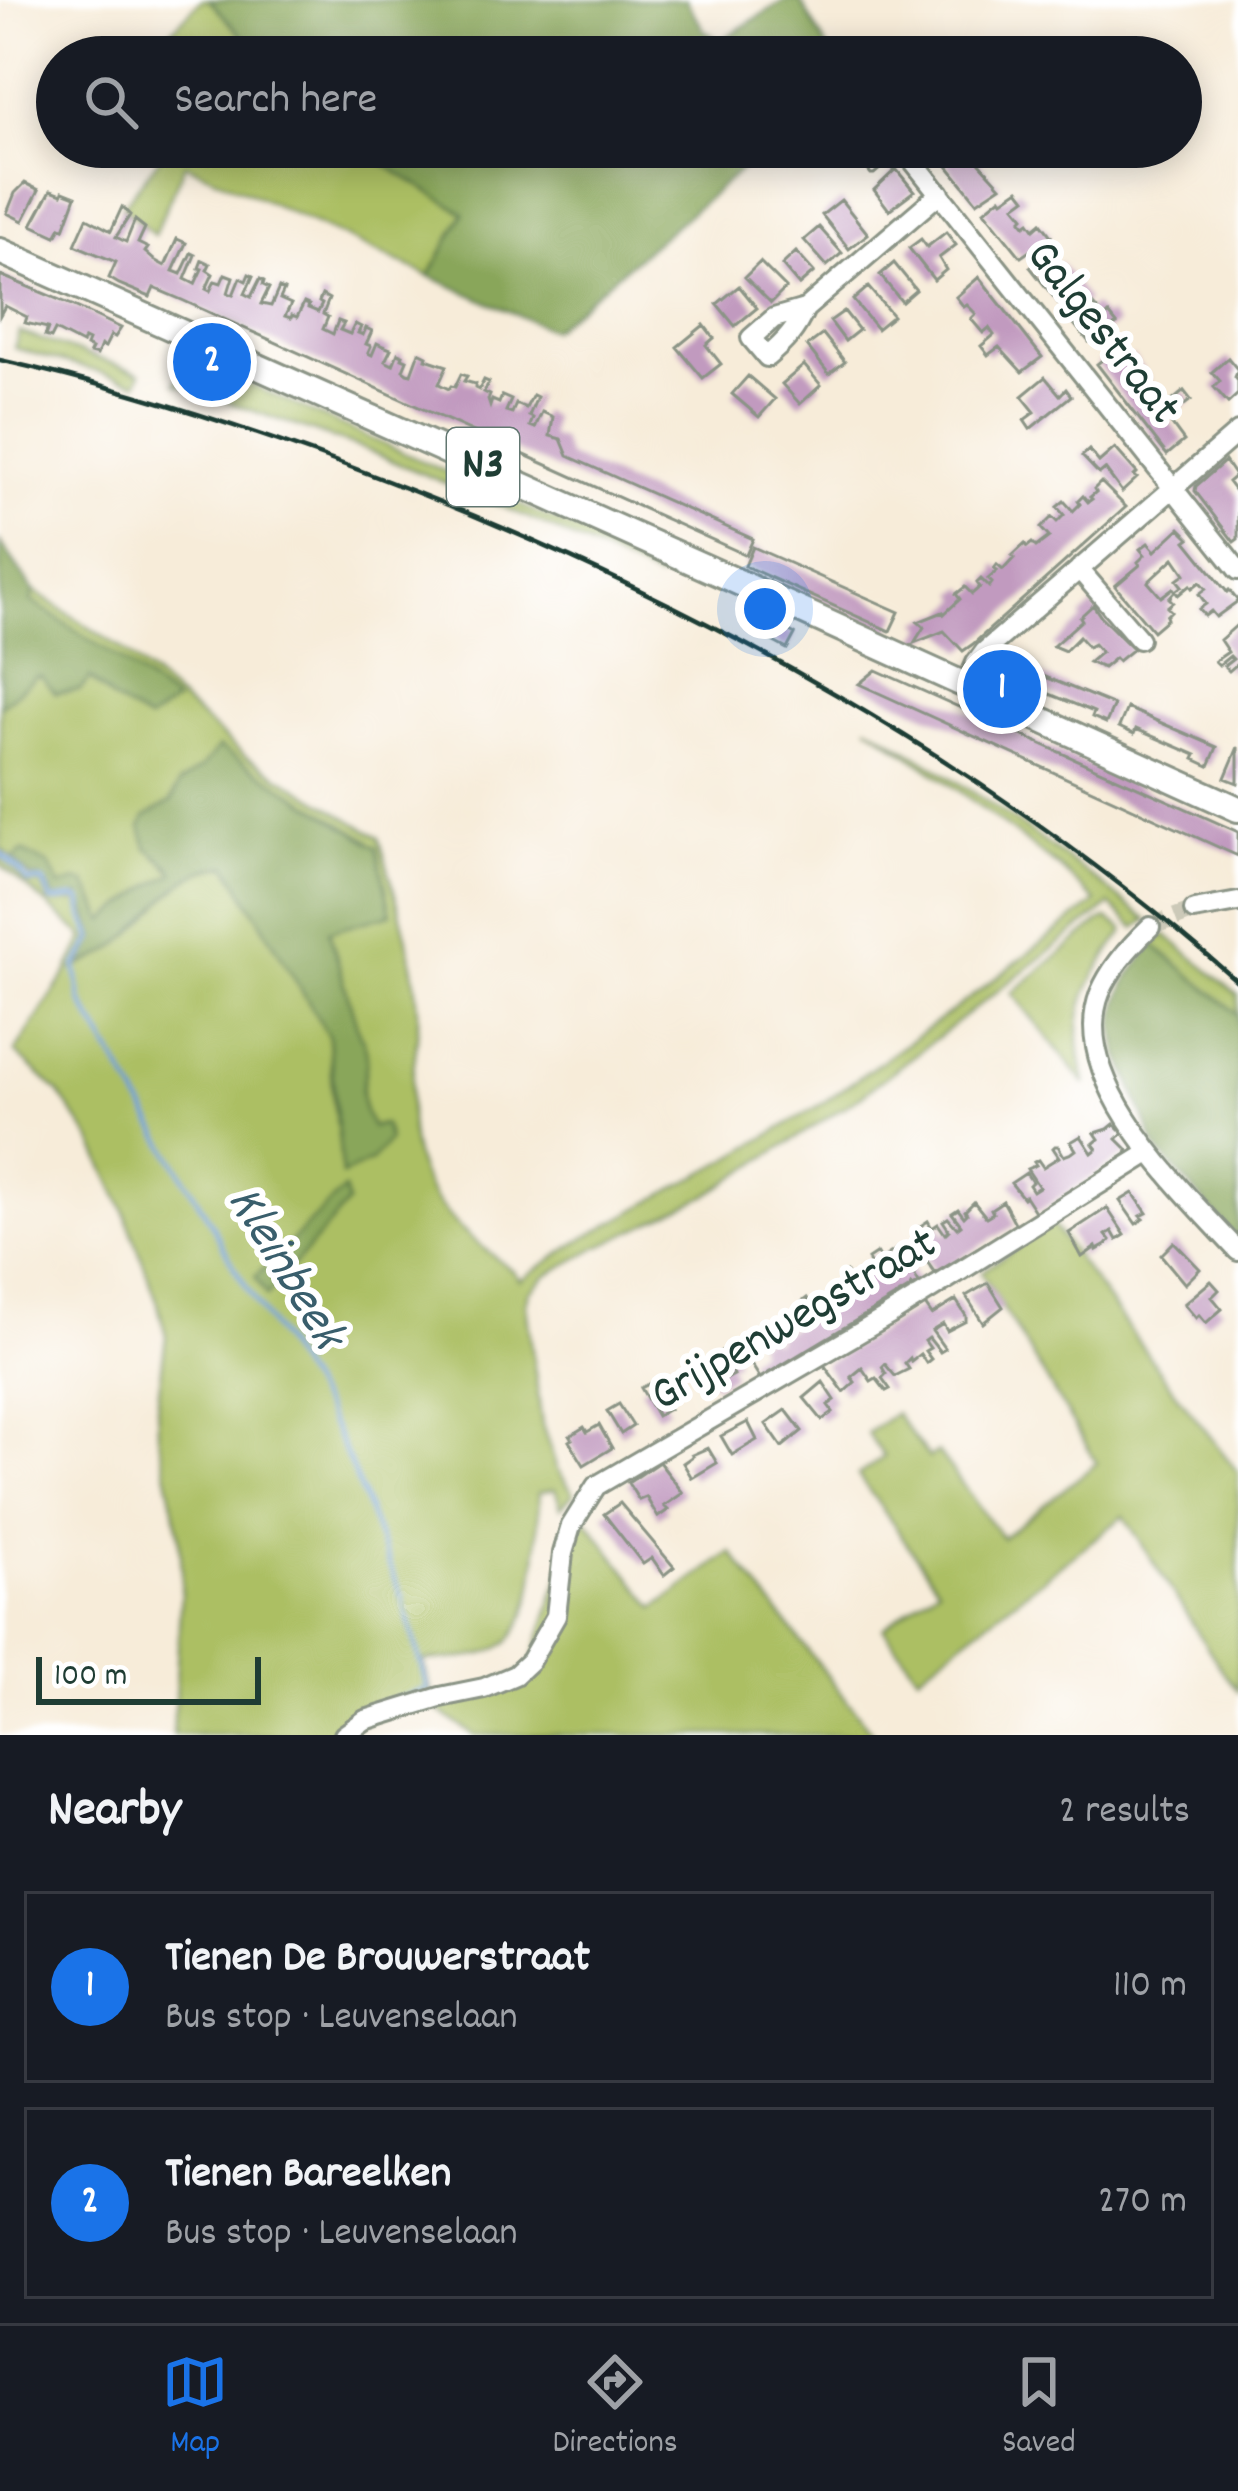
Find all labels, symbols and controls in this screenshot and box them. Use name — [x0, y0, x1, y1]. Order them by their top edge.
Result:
search box — [36, 36, 1202, 168]
icon: search — [78, 69, 144, 135]
text: Search here — [174, 70, 377, 134]
street label: Galgestraat — [1006, 227, 1196, 441]
pin: 2 — [173, 317, 251, 407]
road number: N3 — [447, 428, 519, 506]
your location — [735, 579, 795, 639]
pin: 1 — [963, 644, 1041, 734]
water label: Kleinbeek — [206, 1174, 362, 1368]
street label: Grijpenwegstraat — [639, 1212, 951, 1432]
scale bar — [36, 1651, 261, 1704]
text: 100 m — [54, 1654, 127, 1701]
text: Nearby — [48, 1777, 181, 1849]
text: 2 results — [1059, 1786, 1190, 1841]
text: Tienen De Brouwerstraat — [165, 1928, 590, 1992]
text: 1 — [86, 1960, 94, 2015]
text: 110 m — [1113, 1960, 1187, 2015]
text: Bus stop · Leuvenselaan — [165, 1992, 517, 2047]
text: Tienen Bareelken — [165, 2144, 451, 2208]
text: 2 — [81, 2176, 99, 2231]
text: 270 m — [1098, 2176, 1187, 2231]
text: Bus stop · Leuvenselaan — [165, 2208, 517, 2263]
tab: Map — [162, 2349, 228, 2468]
tab: Directions — [553, 2349, 678, 2468]
tab: Saved — [1002, 2349, 1076, 2468]

